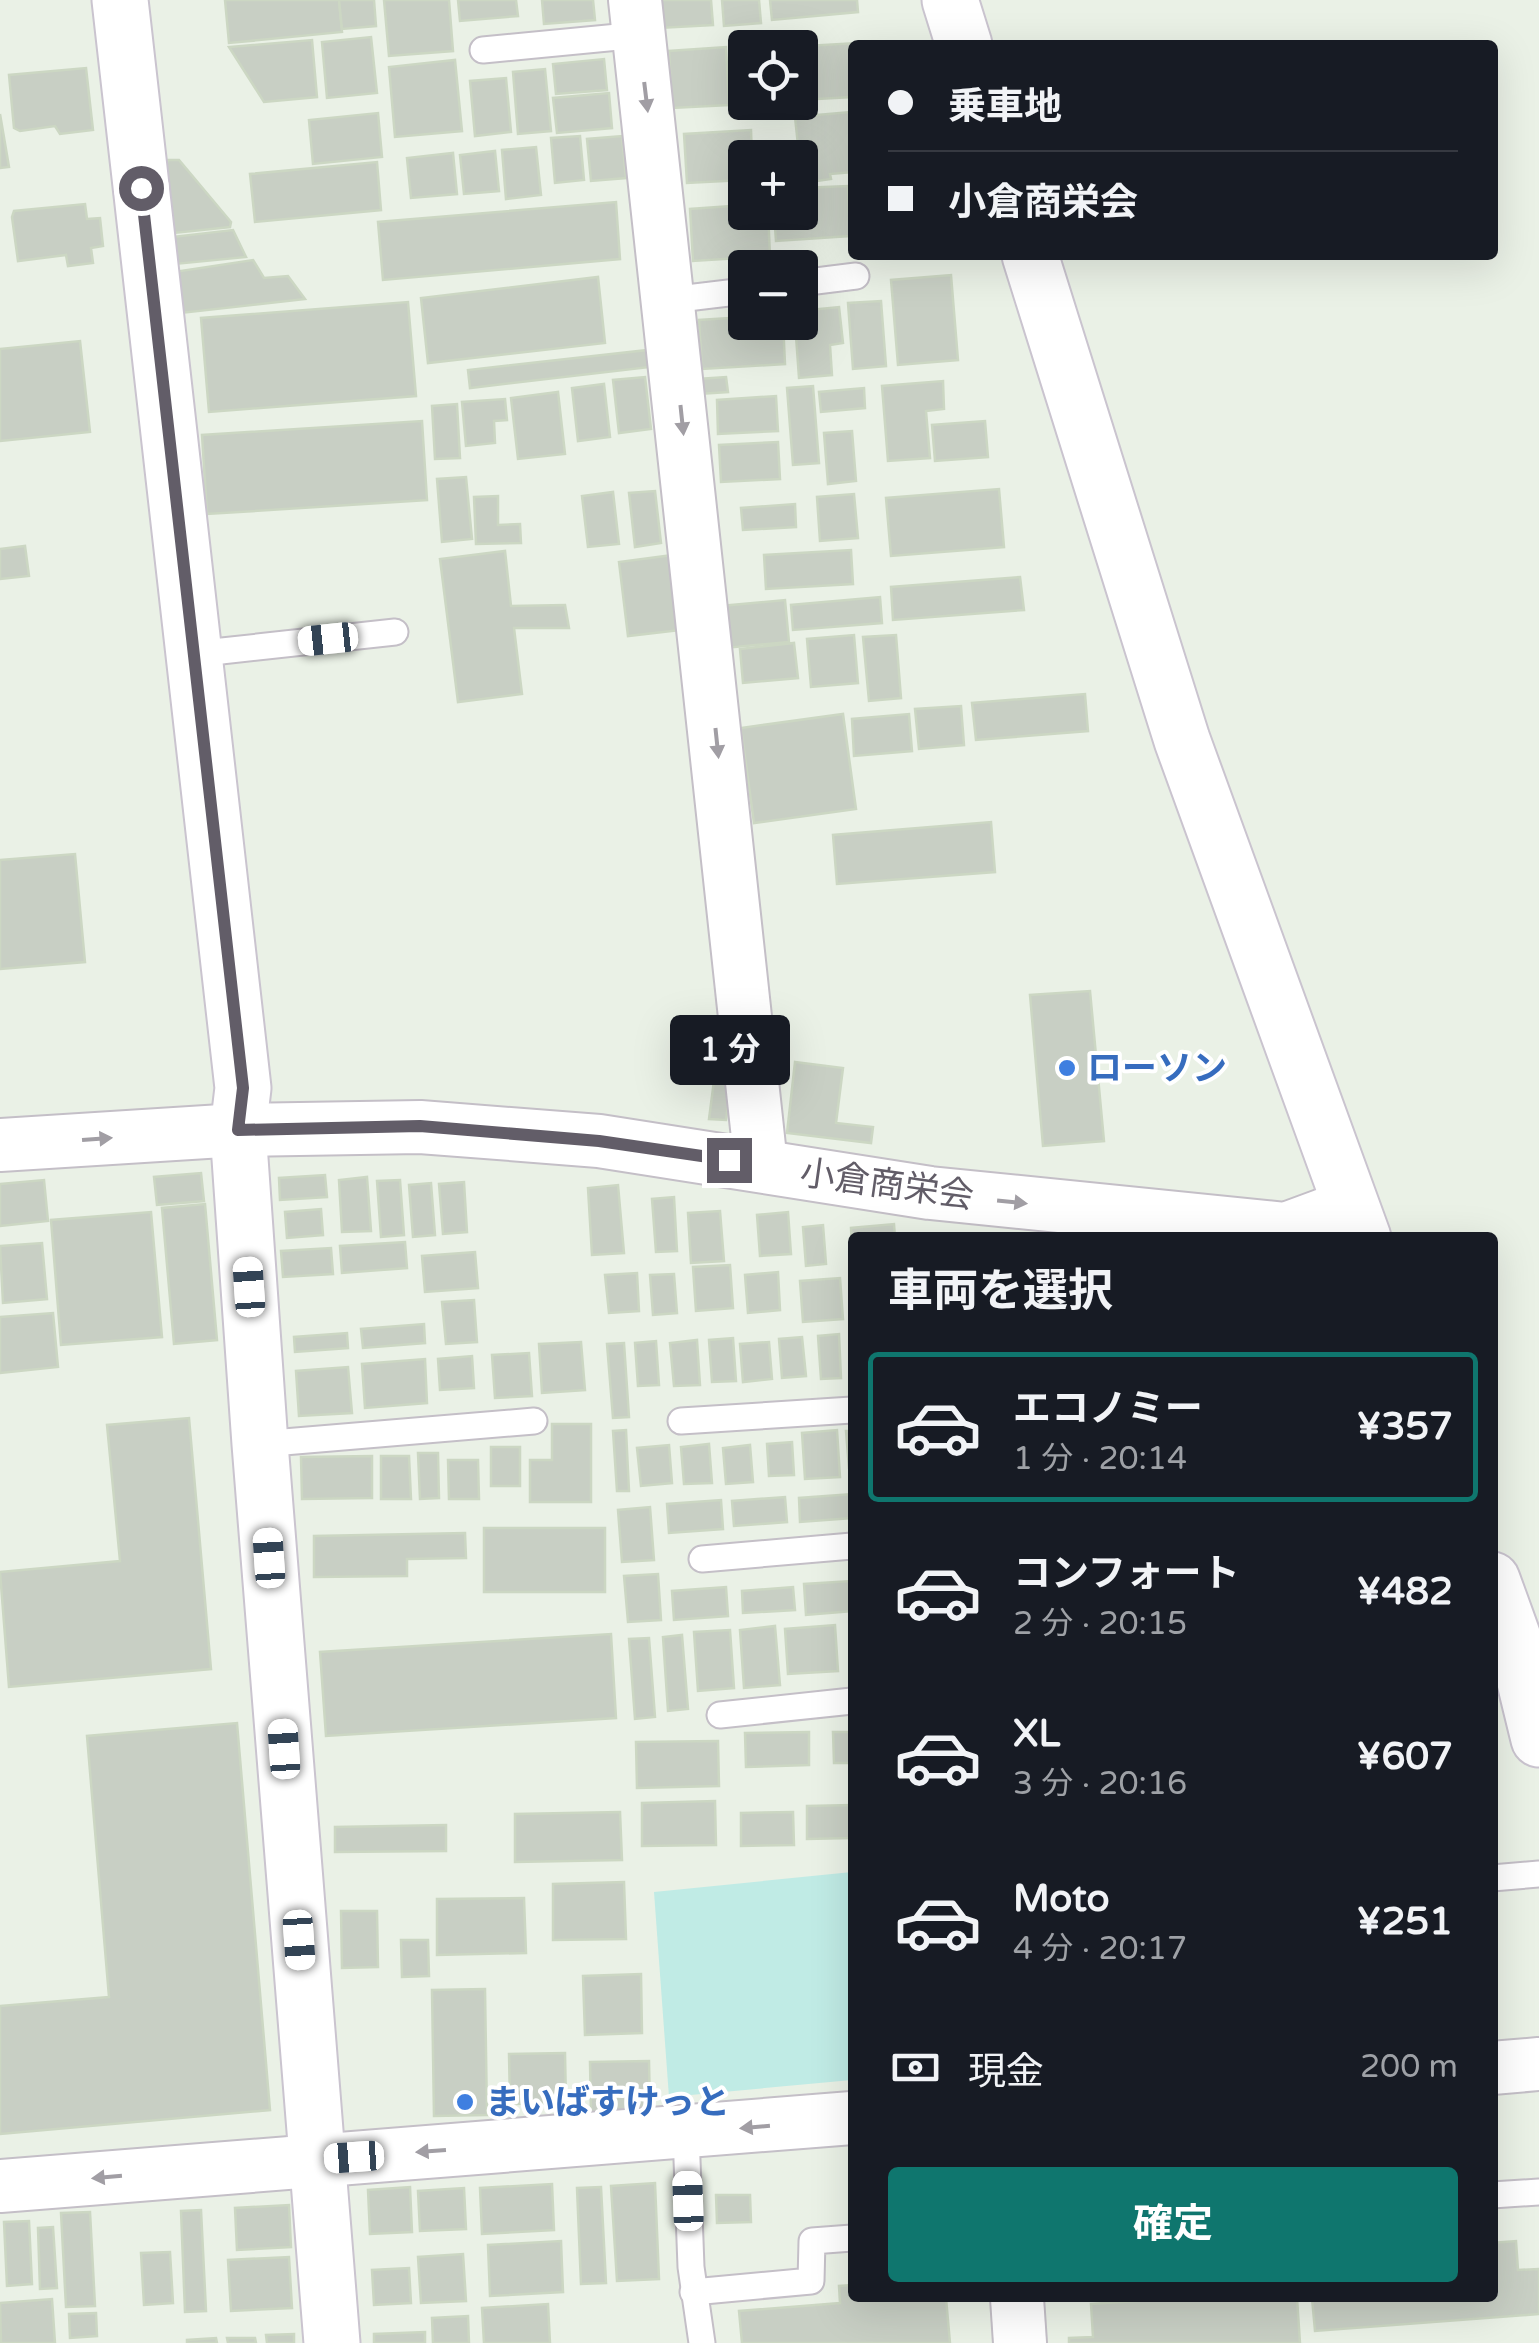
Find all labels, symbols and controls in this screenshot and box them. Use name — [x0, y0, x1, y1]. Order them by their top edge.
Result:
map controls — [728, 30, 818, 340]
button: locate — [728, 30, 818, 120]
one-way arrow — [638, 81, 654, 113]
text: 乗車地 — [948, 84, 1062, 130]
button: + — [728, 140, 818, 230]
route start — [119, 166, 164, 211]
text: 小倉商栄会 — [948, 180, 1138, 226]
button: − — [728, 250, 818, 340]
one-way arrow — [675, 404, 691, 436]
car — [297, 621, 359, 657]
one-way arrow — [709, 728, 725, 759]
callout: 1 分 — [669, 1015, 789, 1085]
text: 1 分 — [700, 1031, 760, 1069]
place label: ローソン — [1087, 1048, 1227, 1090]
marker: ローソン — [1056, 1057, 1078, 1079]
one-way arrow — [82, 1131, 114, 1147]
route end — [707, 1138, 752, 1183]
street label: 小倉商栄会 — [797, 1152, 976, 1218]
one-way arrow — [996, 1194, 1028, 1210]
car — [232, 1256, 266, 1318]
text: 車両を選択 — [888, 1265, 1113, 1319]
icon: car — [893, 1382, 983, 1472]
text: エコノミー — [1013, 1386, 1203, 1432]
text: ¥357 — [1356, 1404, 1453, 1450]
text: 1 分 · 20:14 — [1013, 1440, 1187, 1478]
car — [252, 1527, 286, 1589]
icon: car — [893, 1547, 983, 1637]
text: コンフォート — [1013, 1551, 1240, 1597]
text: ¥482 — [1356, 1569, 1453, 1615]
text: 2 分 · 20:15 — [1013, 1605, 1187, 1643]
text: XL — [1013, 1711, 1060, 1757]
icon: car — [893, 1712, 983, 1802]
car — [267, 1718, 301, 1780]
text: ¥607 — [1356, 1734, 1453, 1780]
text: 3 分 · 20:16 — [1013, 1765, 1187, 1803]
text: Moto — [1013, 1876, 1109, 1922]
icon: car — [893, 1877, 983, 1967]
text: ¥251 — [1356, 1899, 1453, 1945]
car — [282, 1909, 316, 1971]
text: 4 分 · 20:17 — [1013, 1930, 1187, 1968]
icon: cash — [888, 2040, 943, 2095]
text: 200 m — [1360, 2048, 1458, 2086]
text: 現金 — [968, 2049, 1044, 2095]
place label: まいばすけっと — [485, 2082, 730, 2124]
marker: まいばすけっと — [454, 2091, 476, 2113]
one-way arrow — [739, 2119, 771, 2135]
car — [323, 2140, 385, 2174]
one-way arrow — [415, 2144, 447, 2160]
button: 確定 — [888, 2167, 1458, 2282]
one-way arrow — [91, 2169, 123, 2185]
car — [672, 2170, 704, 2232]

